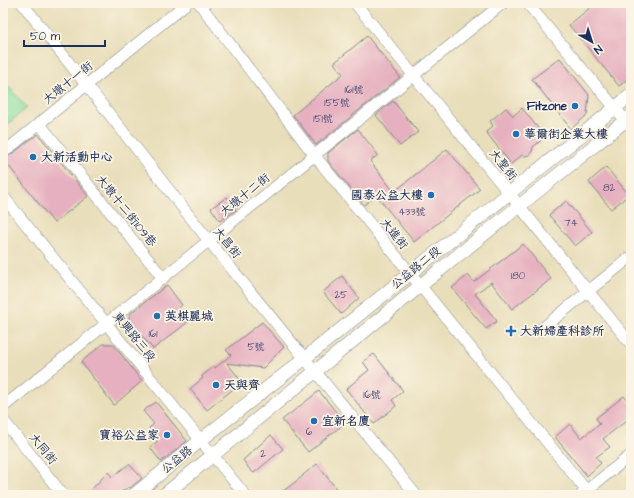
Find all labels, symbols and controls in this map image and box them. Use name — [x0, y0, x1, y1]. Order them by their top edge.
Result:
scale bar — [24, 22, 105, 48]
north arrow — [572, 22, 612, 62]
text: 50 m — [30, 28, 61, 45]
text: N — [591, 41, 605, 57]
street label: 大墩十一街 — [39, 58, 97, 108]
house number: 161號 — [345, 83, 363, 97]
house number: 155號 — [324, 96, 350, 110]
place label: Fitzone — [527, 98, 567, 115]
marker: Fitzone — [570, 101, 580, 111]
house number: 151號 — [313, 112, 333, 126]
place label: 華爾街企業大樓 — [524, 126, 608, 143]
marker: 華爾街企業大樓 — [511, 129, 521, 139]
street label: 大聖街 — [485, 146, 521, 184]
place label: 大新活動中心 — [41, 149, 113, 166]
marker: 大新活動中心 — [28, 152, 38, 162]
street label: 大墩十二街 — [216, 170, 274, 220]
street label: 大墩十二街109巷 — [92, 171, 160, 251]
house number: 82 — [603, 181, 615, 195]
place label: 國泰公益大樓 — [351, 187, 423, 204]
marker: 國泰公益大樓 — [426, 190, 436, 200]
house number: 433號 — [399, 205, 425, 219]
street label: 大進街 — [376, 215, 412, 253]
house number: 74 — [565, 216, 578, 230]
street label: 大昌街 — [209, 224, 245, 262]
street label: 公益路二段 — [387, 243, 445, 293]
house number: 180 — [511, 269, 525, 283]
house number: 25 — [335, 288, 347, 302]
street label: 東興路三段 — [109, 308, 159, 366]
place label: 英棋麗城 — [165, 308, 213, 325]
marker: 英棋麗城 — [152, 311, 162, 321]
place label: 大新婦產科診所 — [520, 323, 605, 340]
marker: 大新婦產科診所 — [505, 325, 517, 337]
house number: 161 — [149, 327, 158, 341]
house number: 5號 — [247, 340, 265, 354]
place label: 天與齊 — [224, 377, 260, 394]
marker: 天與齊 — [211, 380, 221, 390]
house number: 16號 — [363, 388, 381, 402]
place label: 宜新名廈 — [322, 413, 370, 430]
marker: 宜新名廈 — [309, 416, 319, 426]
house number: 6 — [306, 425, 313, 439]
place label: 寶裕公益家 — [99, 427, 159, 444]
street label: 大同街 — [25, 430, 61, 468]
marker: 寶裕公益家 — [162, 430, 172, 440]
street label: 公益路 — [158, 442, 196, 478]
house number: 2 — [260, 447, 266, 461]

